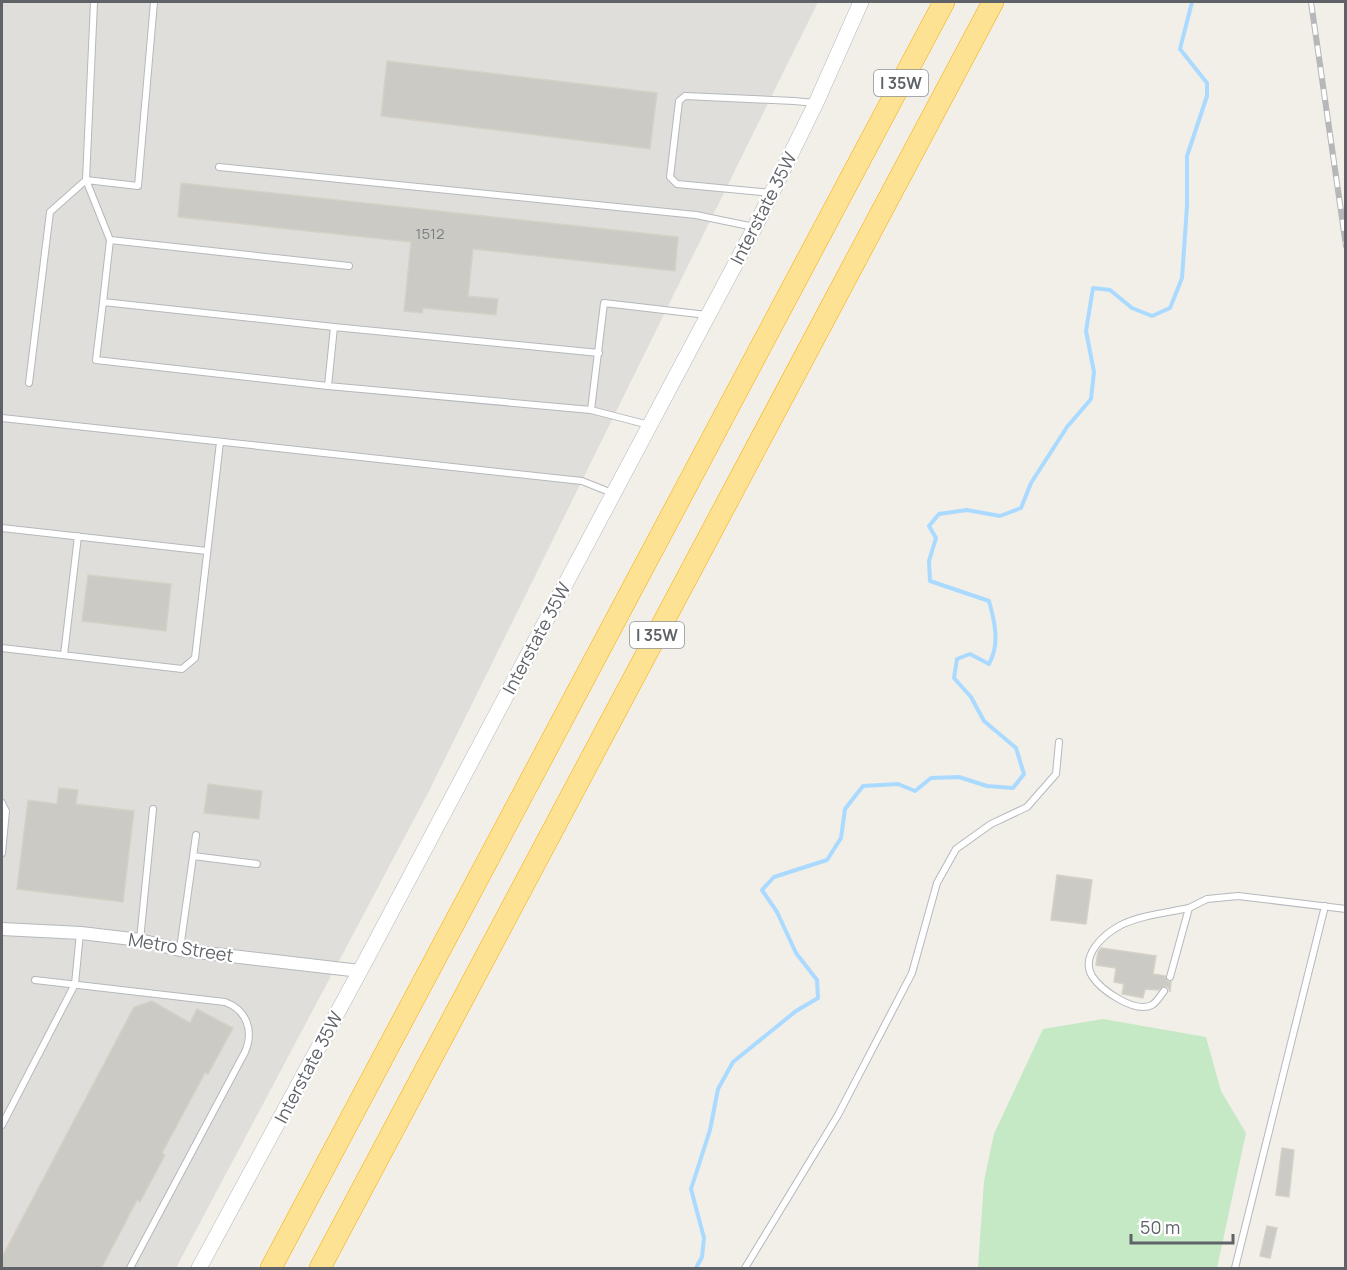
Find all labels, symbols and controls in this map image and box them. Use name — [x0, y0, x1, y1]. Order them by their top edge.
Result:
road number: I 35W — [874, 70, 928, 96]
street label: Interstate 35W — [724, 148, 802, 268]
house number: 1512 — [416, 223, 444, 244]
street label: Interstate 35W — [496, 578, 576, 698]
road number: I 35W — [630, 622, 684, 648]
street label: Metro Street — [127, 927, 235, 967]
street label: Interstate 35W — [268, 1007, 348, 1127]
scale bar — [1131, 1207, 1233, 1245]
text: 50 m — [1140, 1215, 1180, 1239]

